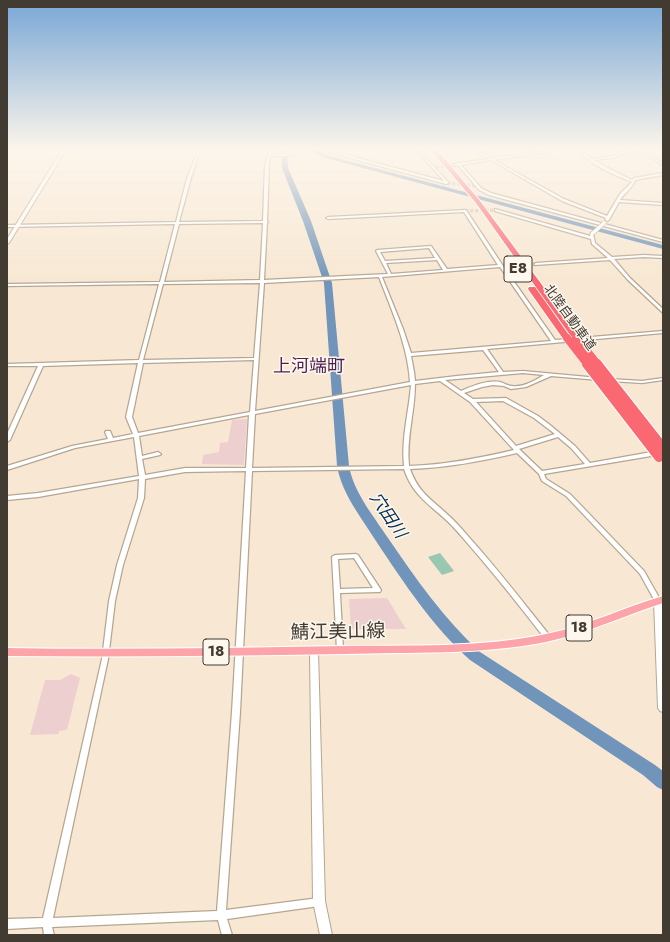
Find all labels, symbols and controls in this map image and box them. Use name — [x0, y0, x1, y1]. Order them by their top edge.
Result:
road number: E8 — [504, 256, 532, 282]
street label: 北陸自動車道 — [540, 282, 598, 354]
district label: 上河端町 — [273, 357, 345, 379]
water label: 穴田川 — [364, 489, 410, 543]
road number: 18 — [566, 615, 592, 641]
street label: 鯖江美山線 — [290, 621, 386, 645]
road number: 18 — [203, 639, 229, 665]

